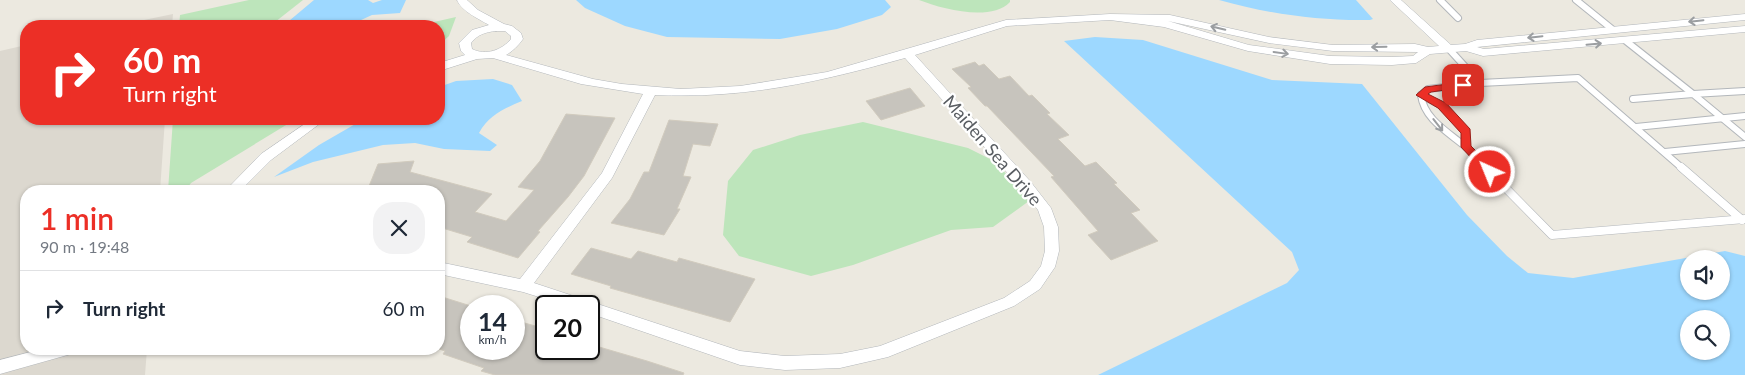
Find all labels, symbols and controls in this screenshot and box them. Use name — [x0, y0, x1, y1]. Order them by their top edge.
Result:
one-way arrow — [1689, 16, 1705, 26]
one-way arrow — [1211, 23, 1227, 32]
one-way arrow — [1527, 32, 1543, 42]
text: 60 m — [123, 38, 201, 80]
one-way arrow — [1585, 39, 1601, 49]
icon: right — [40, 40, 105, 105]
one-way arrow — [1371, 43, 1387, 52]
one-way arrow — [1273, 48, 1289, 58]
pin — [1442, 64, 1484, 106]
icon: arrive — [1449, 71, 1477, 99]
text: Turn right — [123, 80, 217, 107]
street label: Maiden Sea Drive — [939, 90, 1047, 210]
one-way arrow — [1433, 118, 1444, 131]
position arrow — [1463, 145, 1515, 197]
text: 1 min — [40, 200, 114, 236]
button: close — [373, 202, 425, 254]
text: 90 m · 19:48 — [40, 237, 129, 256]
map controls — [1680, 250, 1730, 360]
button: sound — [1680, 250, 1730, 300]
icon: right — [40, 294, 68, 322]
speed limit sign: 20 — [535, 295, 600, 360]
text: Turn right — [83, 297, 165, 320]
text: 60 m — [382, 297, 425, 320]
text: 14 — [478, 306, 507, 336]
button: search — [1680, 310, 1730, 360]
text: km/h — [478, 332, 507, 347]

